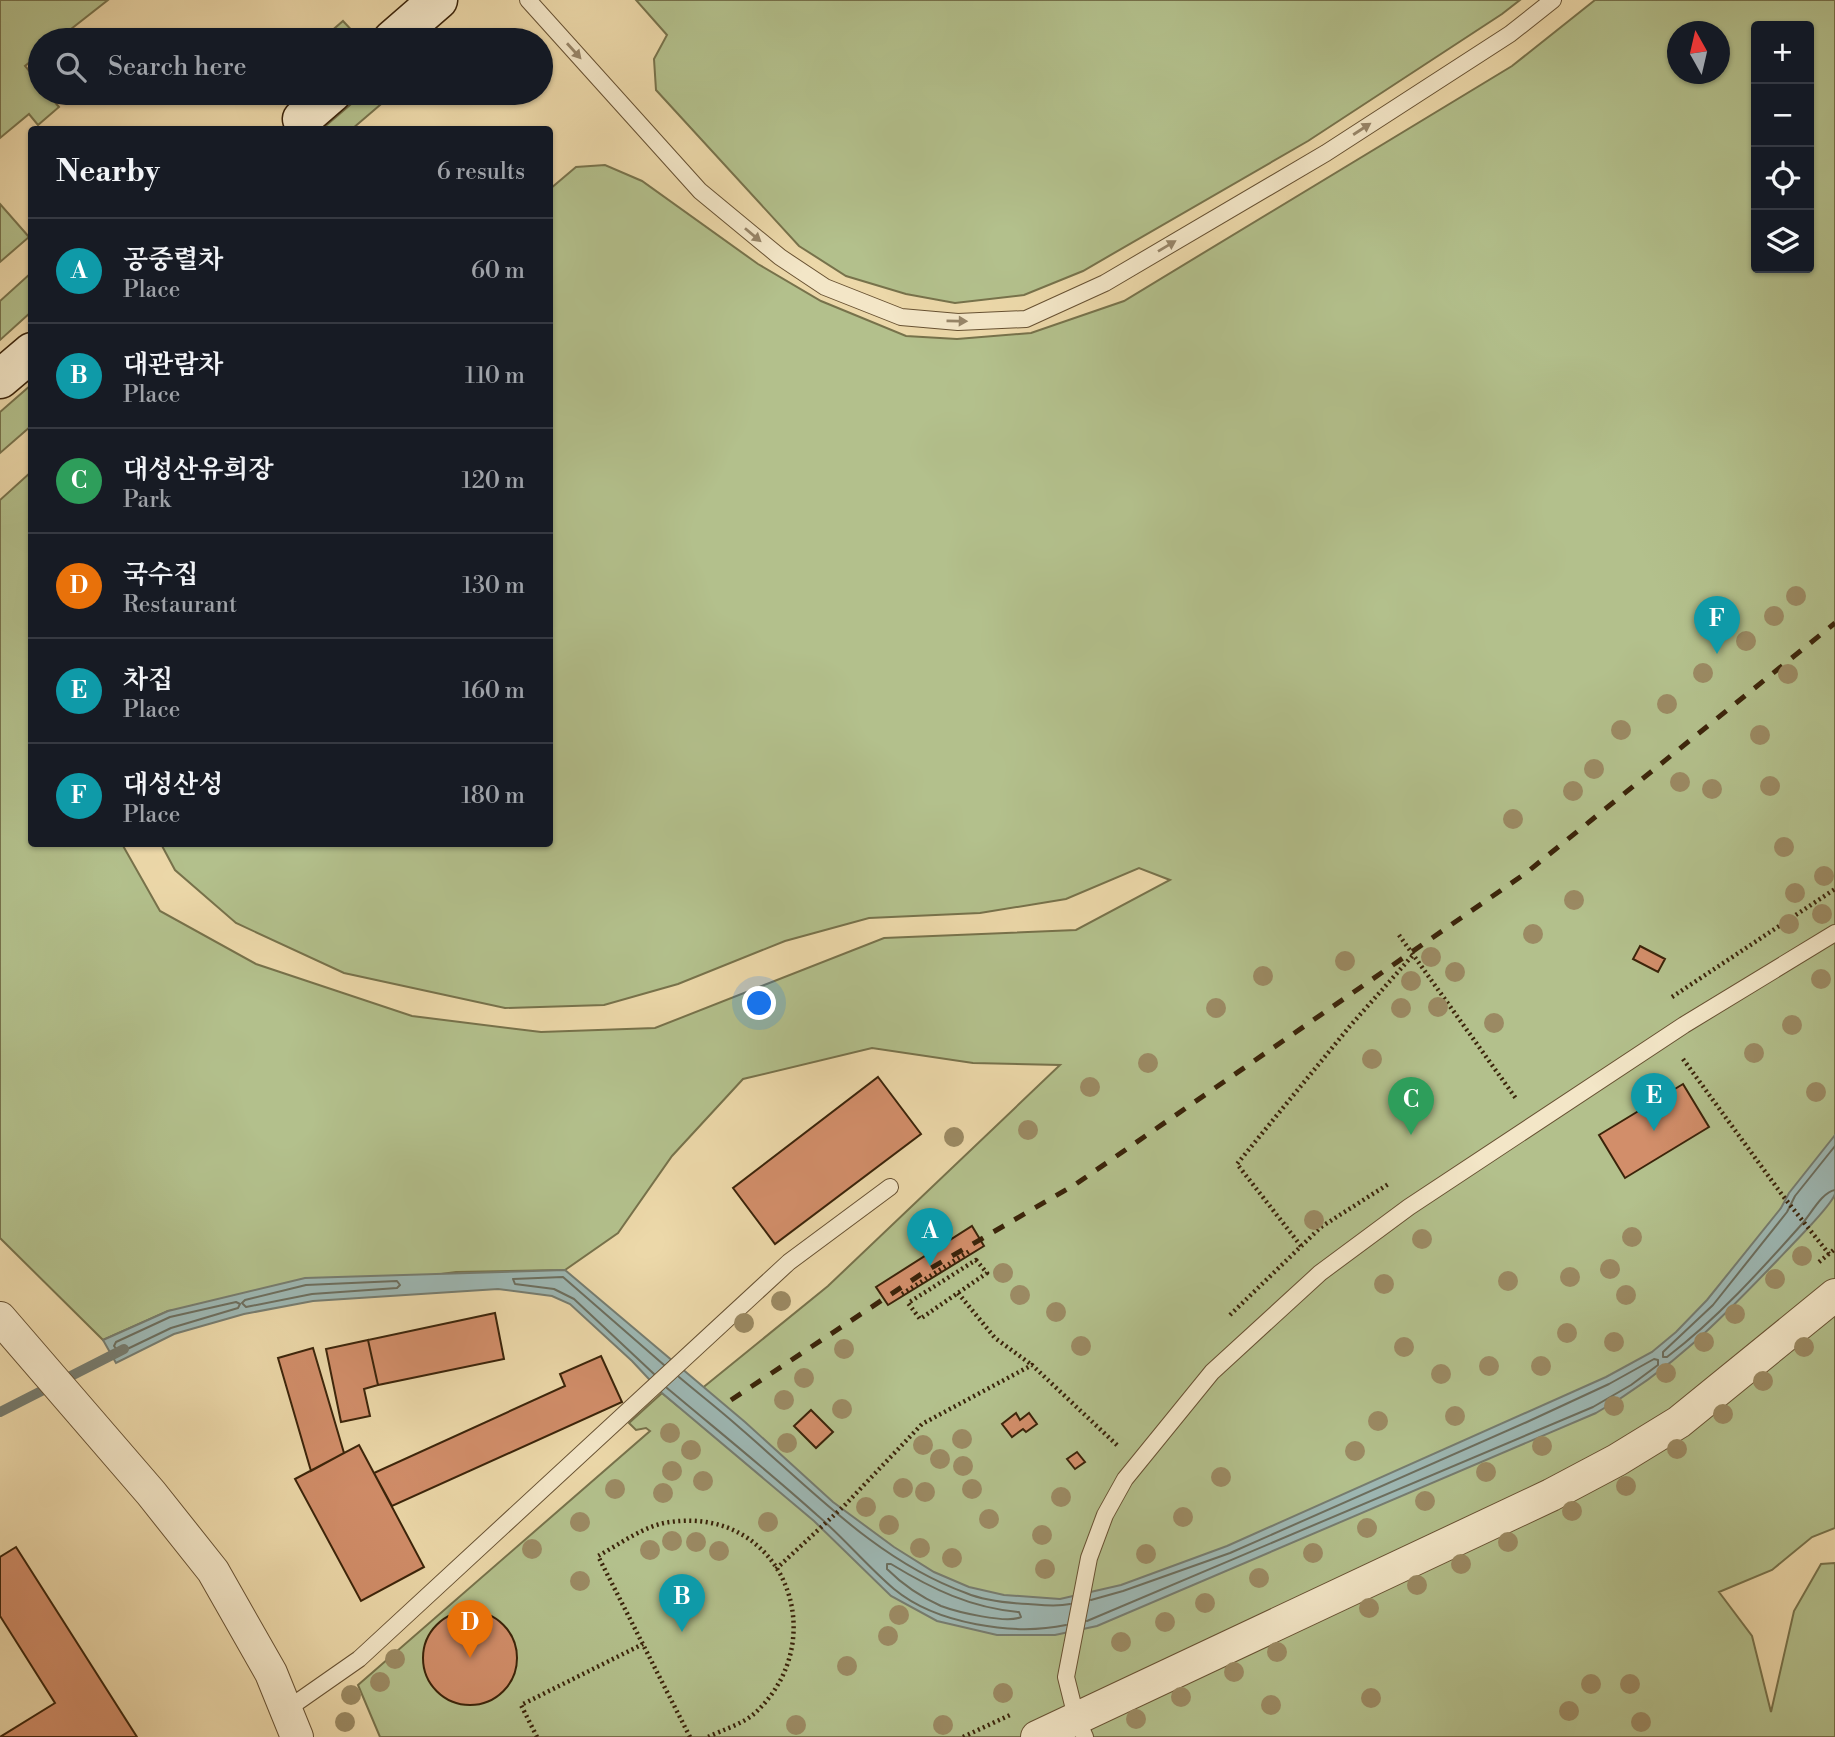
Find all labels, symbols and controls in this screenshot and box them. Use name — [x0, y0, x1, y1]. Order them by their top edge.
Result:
north arrow — [1667, 21, 1730, 84]
map controls — [1751, 21, 1814, 273]
button: + — [1751, 21, 1814, 84]
search box — [28, 28, 553, 105]
one-way arrow — [566, 42, 582, 60]
icon: search — [52, 48, 90, 86]
text: Search here — [108, 51, 247, 83]
button: − — [1751, 84, 1814, 147]
one-way arrow — [1352, 123, 1372, 136]
button: locate — [1751, 147, 1814, 210]
text: Nearby — [56, 153, 160, 191]
text: 6 results — [437, 158, 525, 186]
button: layers — [1751, 210, 1814, 273]
one-way arrow — [744, 227, 762, 242]
one-way arrow — [1158, 240, 1177, 253]
text: 공중렬차 — [123, 244, 223, 276]
text: A — [71, 257, 87, 285]
text: 60 m — [471, 257, 525, 285]
text: Place — [123, 276, 180, 304]
one-way arrow — [947, 315, 969, 327]
text: 대관람차 — [123, 349, 223, 381]
text: B — [70, 362, 88, 390]
text: 110 m — [465, 362, 525, 390]
text: Place — [123, 381, 180, 409]
text: 대성산유희장 — [123, 454, 274, 486]
text: C — [71, 467, 87, 495]
text: 120 m — [461, 467, 525, 495]
text: Park — [123, 486, 171, 514]
text: 국수집 — [123, 559, 198, 591]
text: D — [70, 572, 88, 600]
text: 130 m — [462, 572, 525, 600]
text: Restaurant — [123, 591, 237, 619]
pin: F — [1694, 596, 1740, 654]
text: 차집 — [123, 664, 173, 696]
text: E — [71, 677, 87, 705]
text: 160 m — [462, 677, 525, 705]
text: Place — [123, 696, 180, 724]
text: 대성산성 — [123, 769, 223, 801]
text: F — [71, 782, 87, 810]
text: 180 m — [461, 782, 525, 810]
text: Place — [123, 801, 180, 829]
your location — [742, 986, 776, 1020]
pin: E — [1631, 1073, 1677, 1131]
pin: C — [1388, 1077, 1434, 1135]
pin: A — [907, 1208, 953, 1266]
pin: B — [659, 1574, 705, 1632]
pin: D — [447, 1600, 493, 1658]

